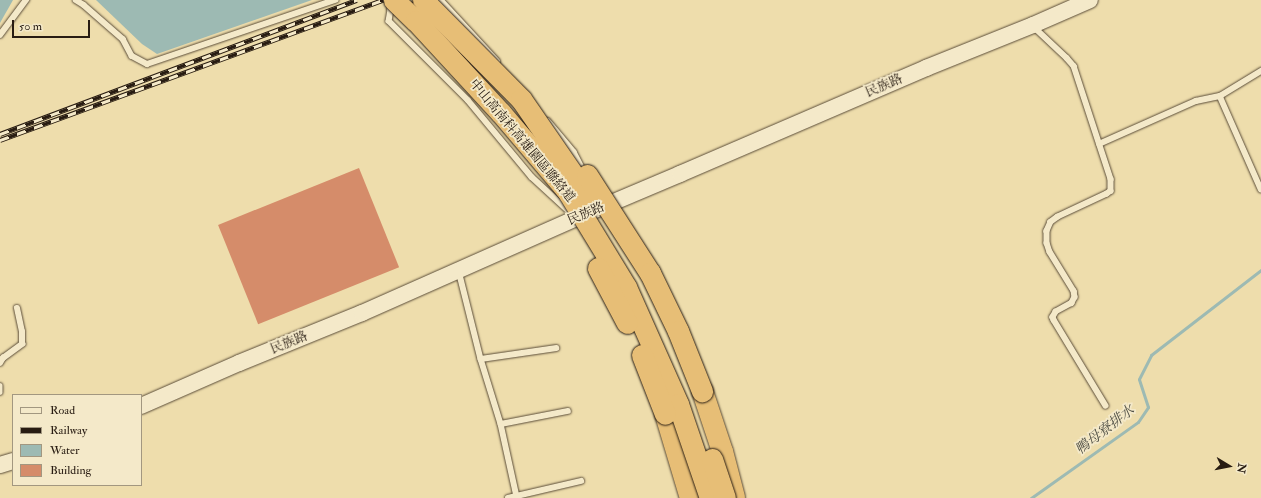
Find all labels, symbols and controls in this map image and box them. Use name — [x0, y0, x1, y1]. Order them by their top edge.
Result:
scale bar — [14, 12, 92, 38]
text: 50 m — [19, 19, 42, 34]
street label: 民族路 — [863, 71, 905, 101]
street label: 中山高南科高雄園區聯絡道 — [466, 76, 578, 206]
street label: 民族路 — [565, 199, 607, 229]
street label: 民族路 — [268, 328, 310, 358]
legend — [12, 394, 142, 486]
water label: 鴨母寮排水 — [1072, 402, 1138, 458]
text: Road — [50, 403, 75, 418]
text: Railway — [50, 423, 87, 438]
text: Water — [50, 443, 79, 458]
north arrow — [1209, 446, 1249, 486]
text: N — [1234, 462, 1249, 474]
text: Building — [50, 463, 91, 478]

